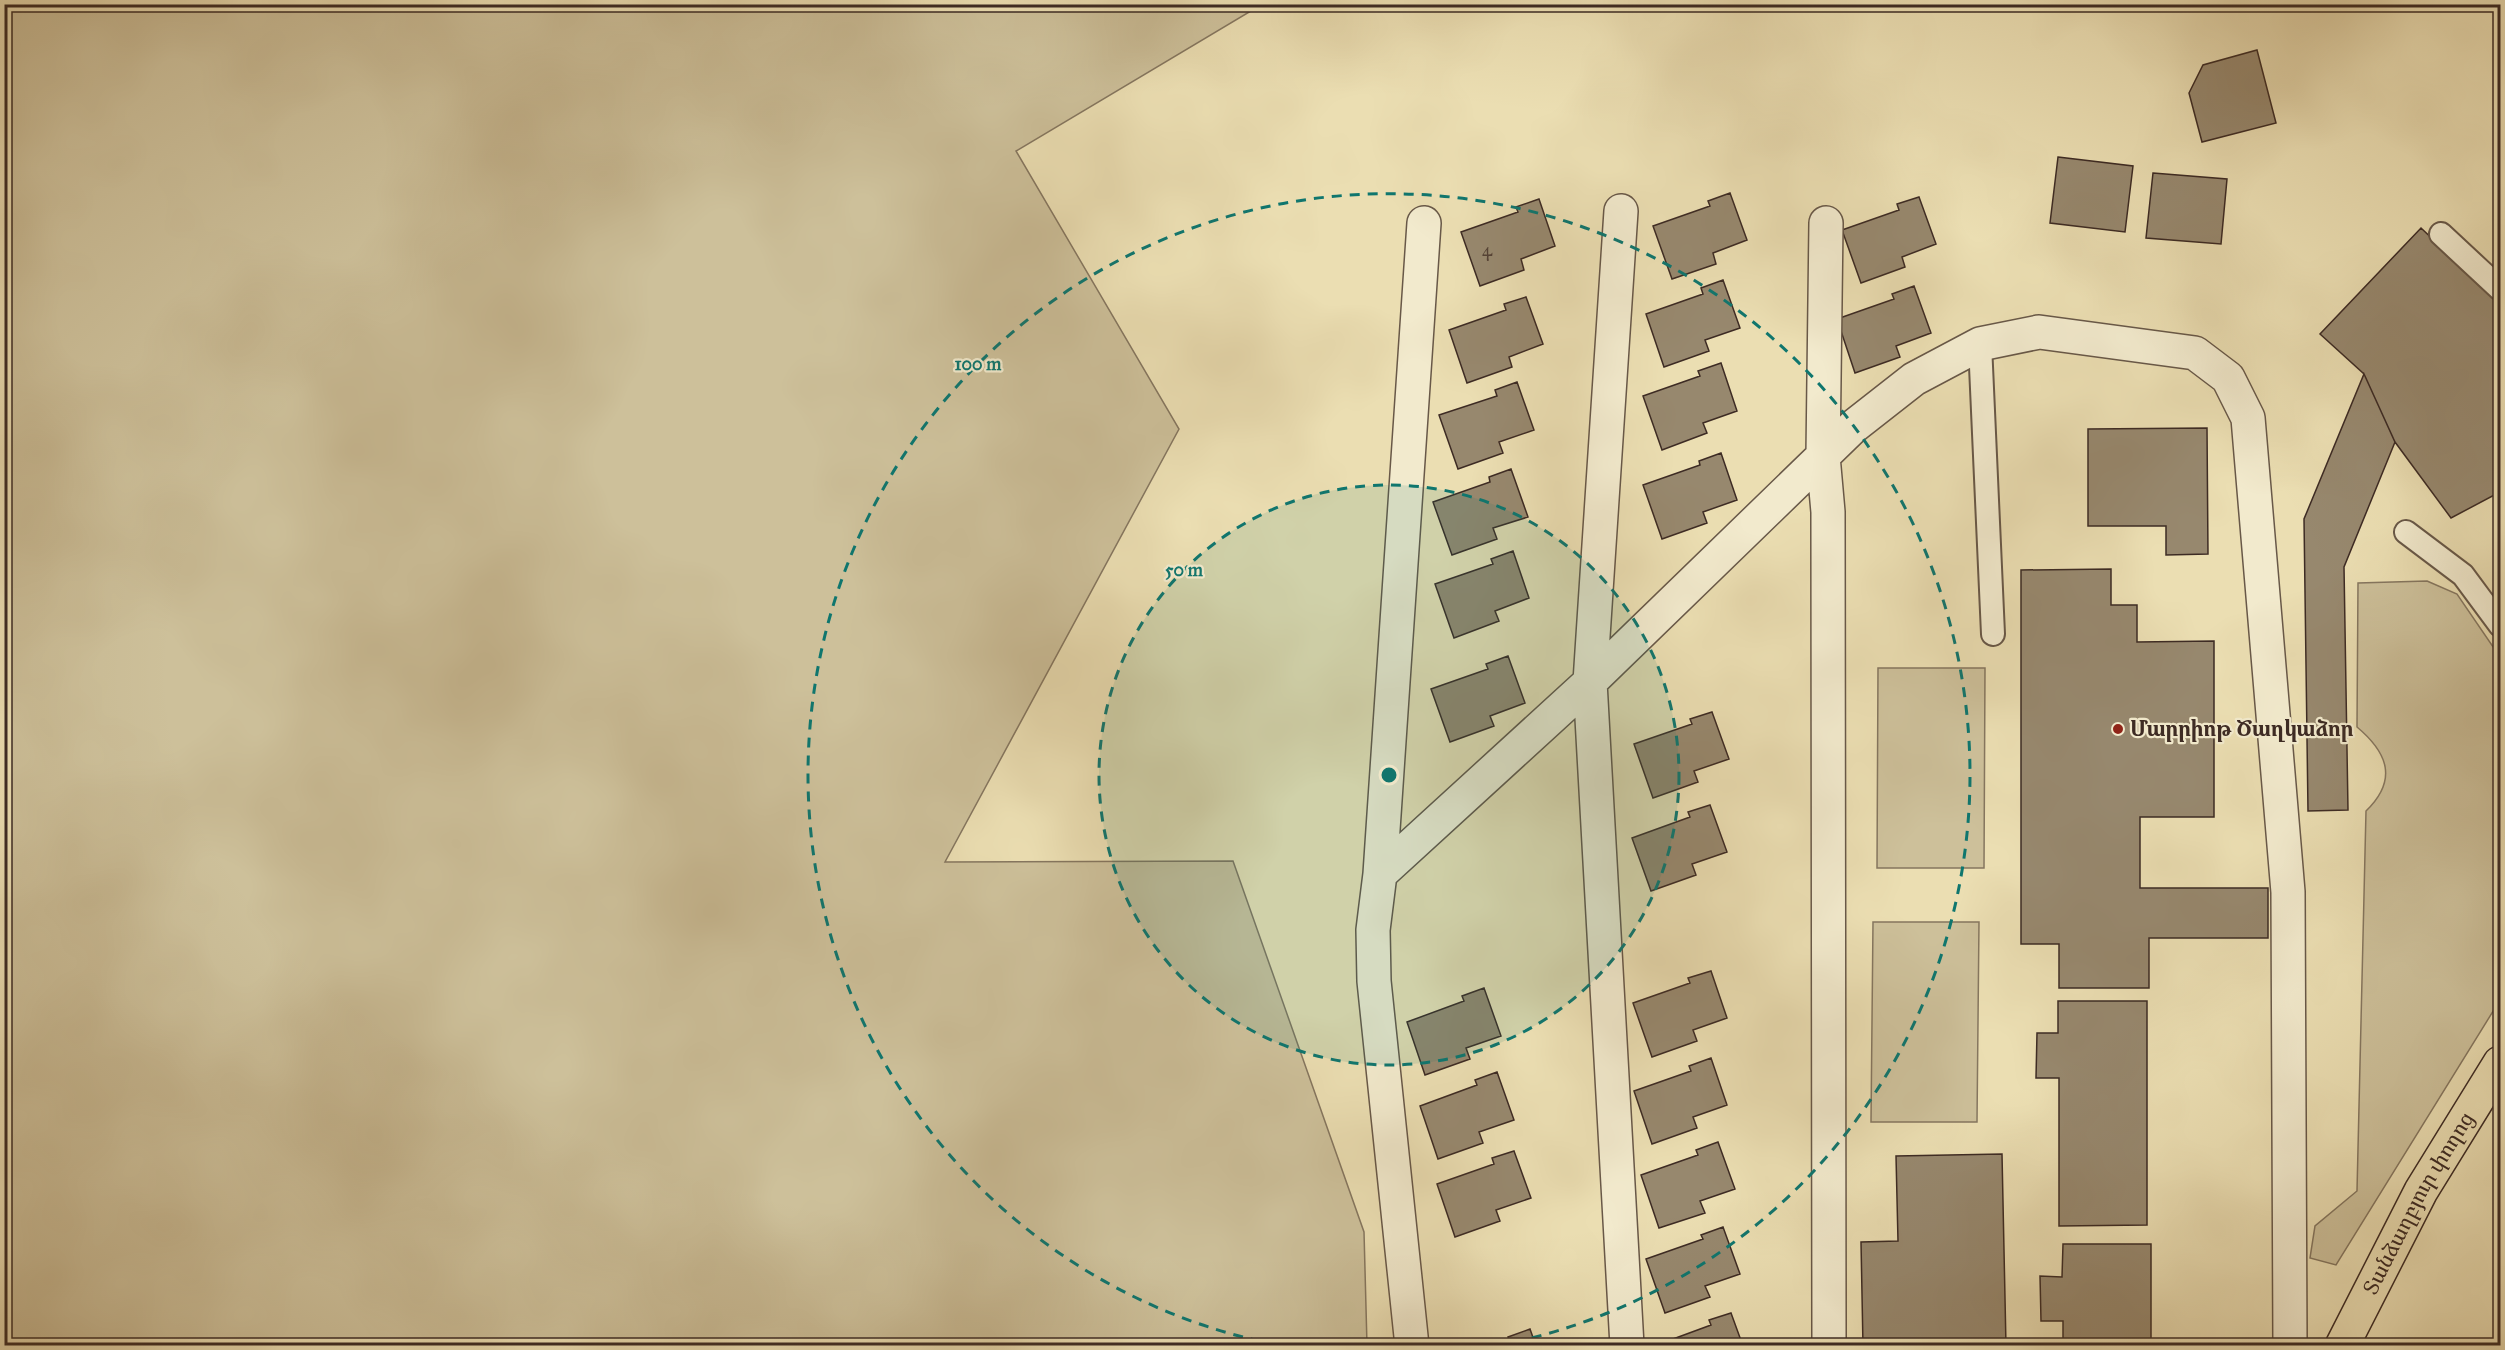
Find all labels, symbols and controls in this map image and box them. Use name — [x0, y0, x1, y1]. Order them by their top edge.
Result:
house number: 4 — [1482, 239, 1493, 261]
text: 100 m — [955, 353, 1002, 375]
text: 50 m — [1165, 559, 1204, 581]
place label: Մարրիոթ Ծաղկաձոր — [2130, 716, 2354, 742]
marker: Մարրիոթ Ծաղկաձոր — [2111, 722, 2125, 736]
centre of rings — [1379, 765, 1399, 785]
street label: Տանձաղբյուր փողոց — [2357, 1107, 2480, 1299]

